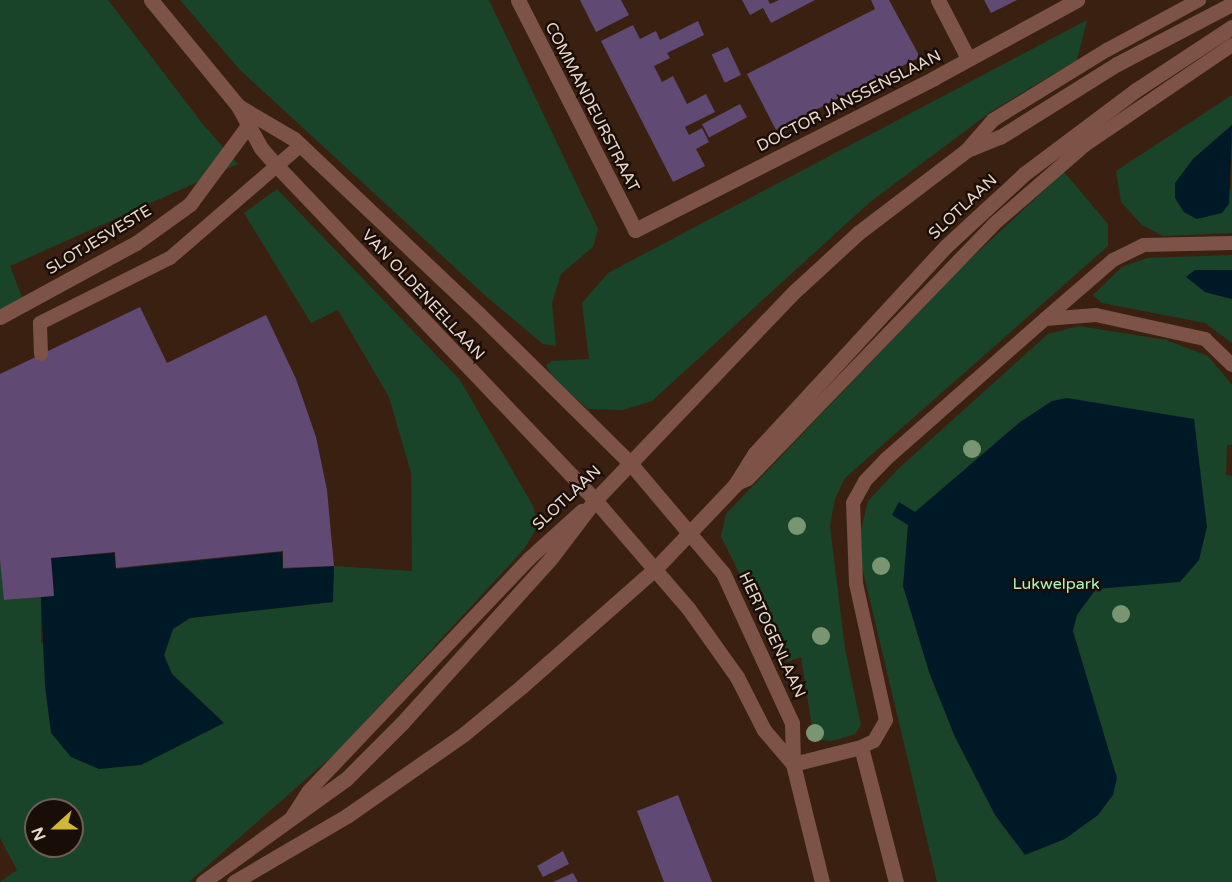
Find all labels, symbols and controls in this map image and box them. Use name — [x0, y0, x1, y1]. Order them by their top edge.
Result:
street label: COMMANDEURSTRAAT — [541, 19, 643, 195]
street label: DOCTOR JANSSENSLAAN — [754, 46, 944, 156]
street label: SLOTLAAN — [925, 170, 1001, 244]
street label: SLOTJESVESTE — [43, 201, 155, 279]
street label: VAN OLDENEELLAAN — [357, 226, 489, 364]
street label: SLOTLAAN — [529, 461, 605, 535]
street label: HERTOGENLAAN — [734, 569, 810, 701]
park label: Lukwelpark — [1012, 574, 1100, 594]
north arrow — [24, 798, 84, 858]
text: N — [27, 824, 51, 843]

